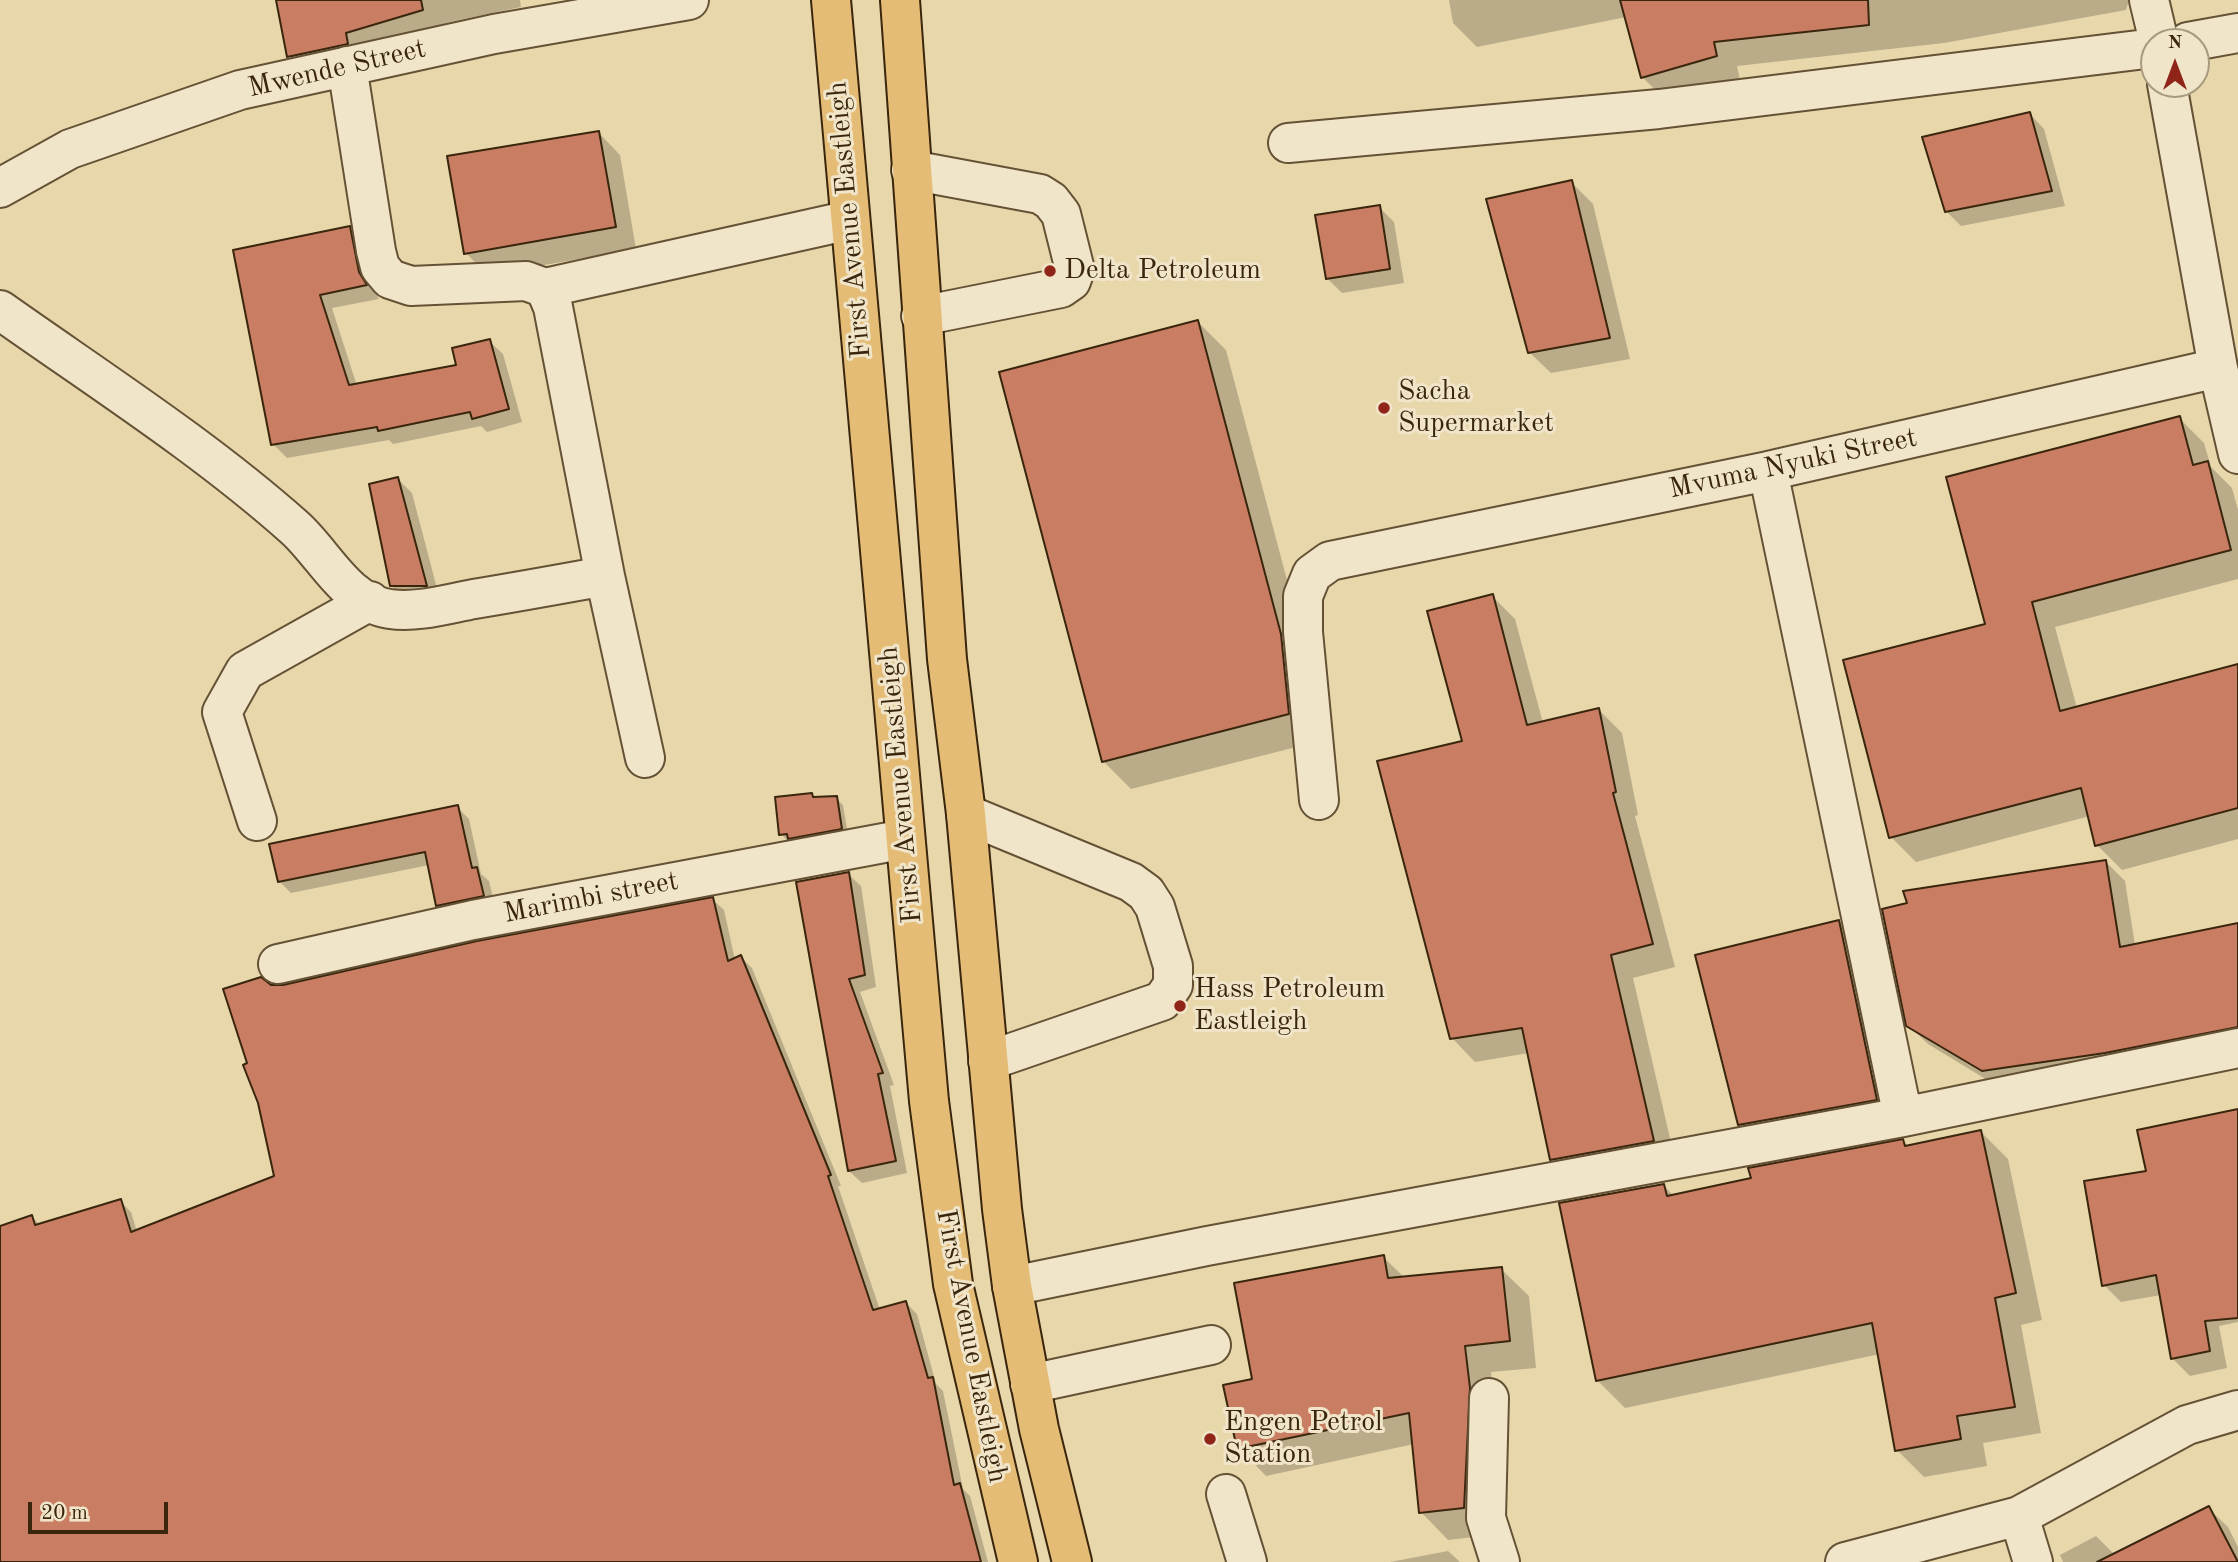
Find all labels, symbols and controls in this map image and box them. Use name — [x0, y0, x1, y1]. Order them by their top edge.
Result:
north arrow — [2140, 28, 2210, 98]
street label: Mwende Street — [245, 32, 429, 106]
text: N — [2168, 34, 2182, 53]
street label: First Avenue Eastleigh — [821, 80, 879, 360]
place label: Delta Petroleum — [1064, 254, 1261, 288]
marker: Delta Petroleum — [1042, 263, 1058, 279]
place label: Sacha Supermarket — [1398, 375, 1554, 441]
marker: Sacha Supermarket — [1376, 400, 1392, 416]
street label: Mvuma Nyuki Street — [1666, 421, 1920, 507]
street label: First Avenue Eastleigh — [872, 645, 930, 925]
street label: Marimbi street — [501, 865, 681, 931]
place label: Hass Petroleum Eastleigh — [1194, 973, 1385, 1039]
marker: Hass Petroleum Eastleigh — [1172, 998, 1188, 1014]
street label: First Avenue Eastleigh — [928, 1206, 1014, 1486]
place label: Engen Petrol Station — [1224, 1406, 1383, 1472]
marker: Engen Petrol Station — [1202, 1431, 1218, 1447]
scale bar — [32, 1488, 172, 1532]
text: 20 m — [41, 1503, 88, 1524]

